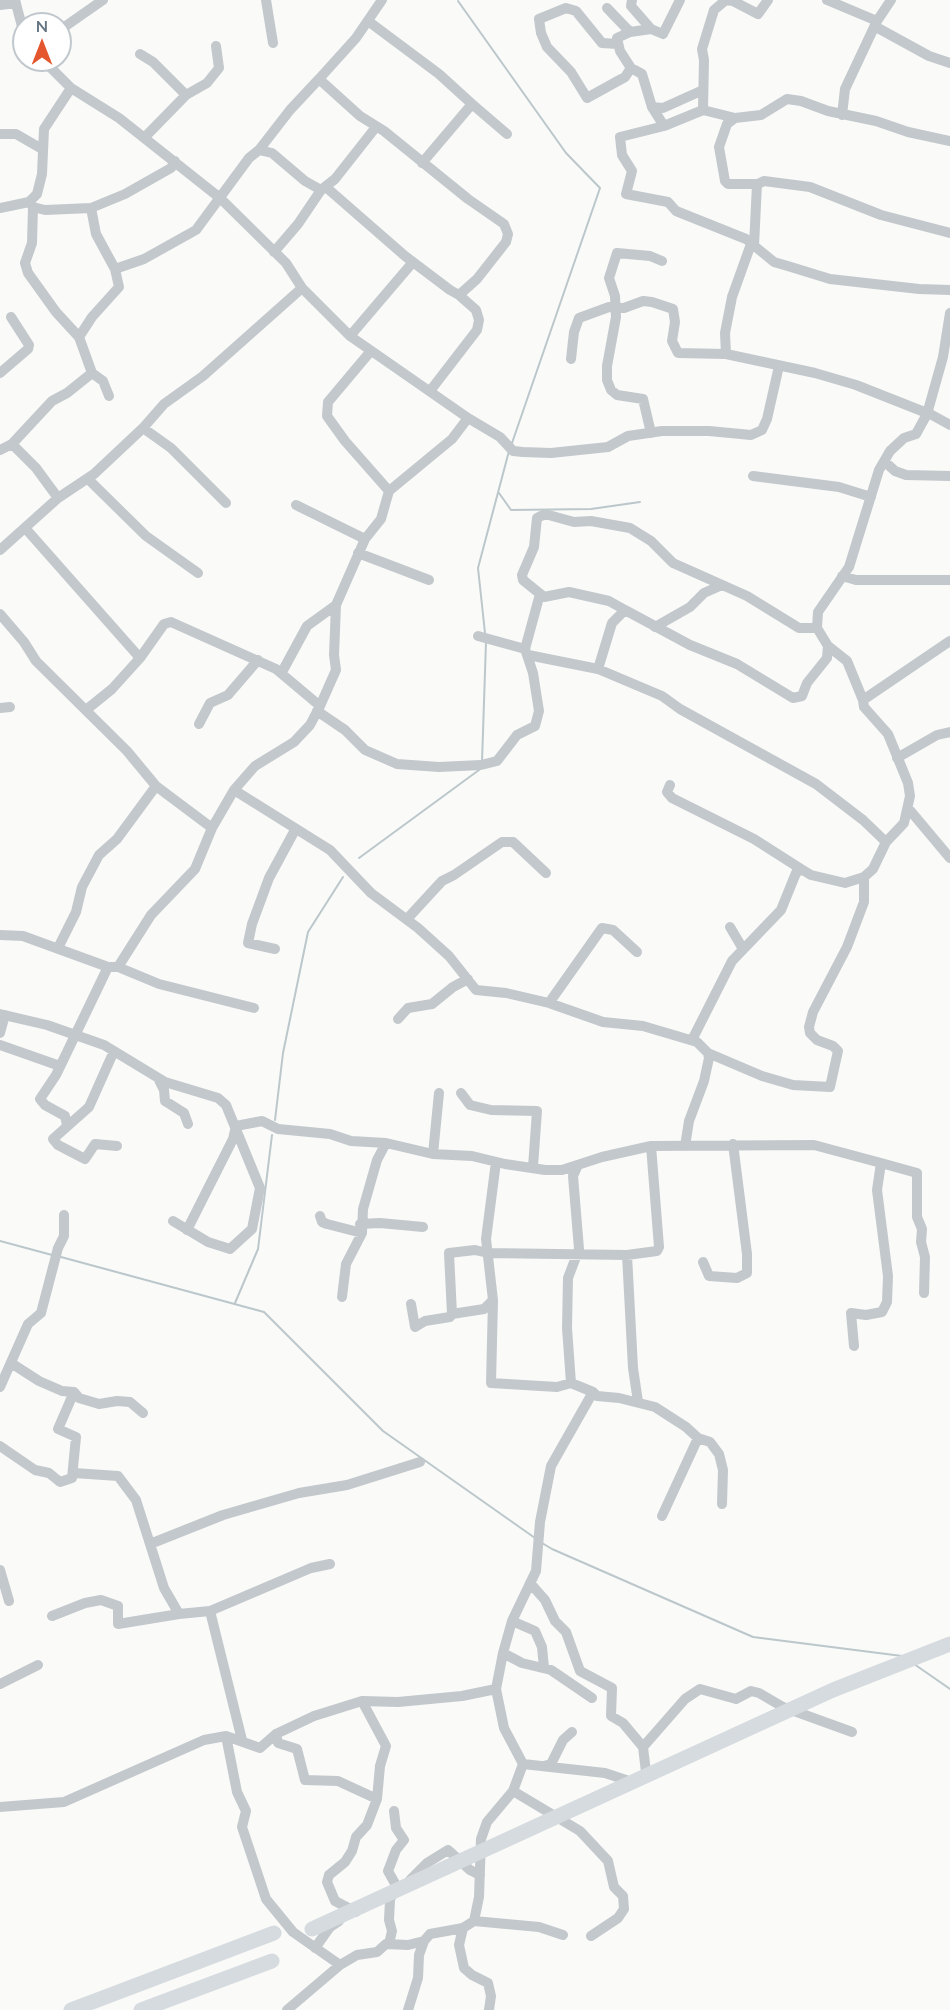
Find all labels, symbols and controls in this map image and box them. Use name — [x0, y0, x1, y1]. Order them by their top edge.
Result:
north arrow — [12, 12, 72, 72]
text: N — [36, 16, 48, 35]

